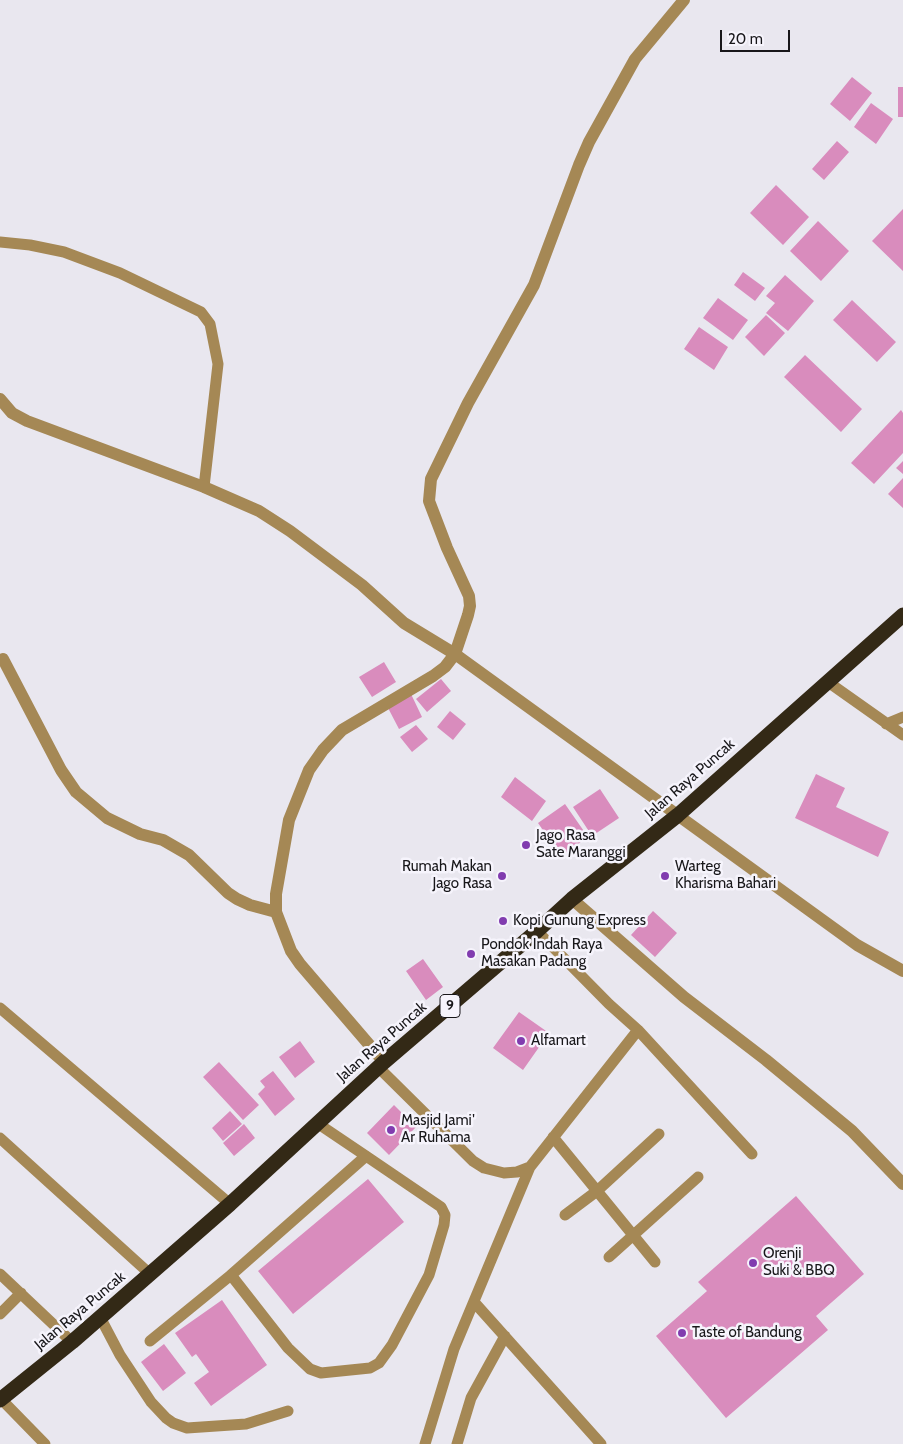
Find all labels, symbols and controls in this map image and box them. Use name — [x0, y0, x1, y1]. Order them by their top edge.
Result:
scale bar — [723, 20, 793, 52]
text: 20 m — [728, 30, 763, 48]
street label: Jalan Raya Puncak — [642, 735, 738, 823]
place label: Jago Rasa Sate Maranggi — [536, 827, 626, 862]
marker: Jago Rasa Sate Maranggi — [520, 839, 532, 851]
place label: Rumah Makan Jago Rasa — [402, 858, 492, 893]
place label: Warteg Kharisma Bahari — [675, 858, 776, 893]
marker: Rumah Makan Jago Rasa — [496, 870, 508, 882]
marker: Warteg Kharisma Bahari — [659, 870, 671, 882]
place label: Kopi Gunung Express — [513, 912, 646, 930]
marker: Kopi Gunung Express — [497, 915, 509, 927]
place label: Pondok Indah Raya Masakan Padang — [481, 936, 602, 971]
marker: Pondok Indah Raya Masakan Padang — [465, 948, 477, 960]
road number: 9 — [440, 994, 460, 1018]
street label: Jalan Raya Puncak — [334, 998, 430, 1086]
place label: Alfamart — [531, 1032, 586, 1050]
marker: Alfamart — [515, 1035, 527, 1047]
place label: Masjid Jami' Ar Ruhama — [401, 1112, 475, 1147]
marker: Masjid Jami' Ar Ruhama — [385, 1124, 397, 1136]
place label: Orenji Suki & BBQ — [763, 1245, 835, 1280]
marker: Orenji Suki & BBQ — [747, 1257, 759, 1269]
street label: Jalan Raya Puncak — [31, 1268, 129, 1354]
place label: Taste of Bandung — [692, 1324, 802, 1342]
marker: Taste of Bandung — [676, 1327, 688, 1339]

